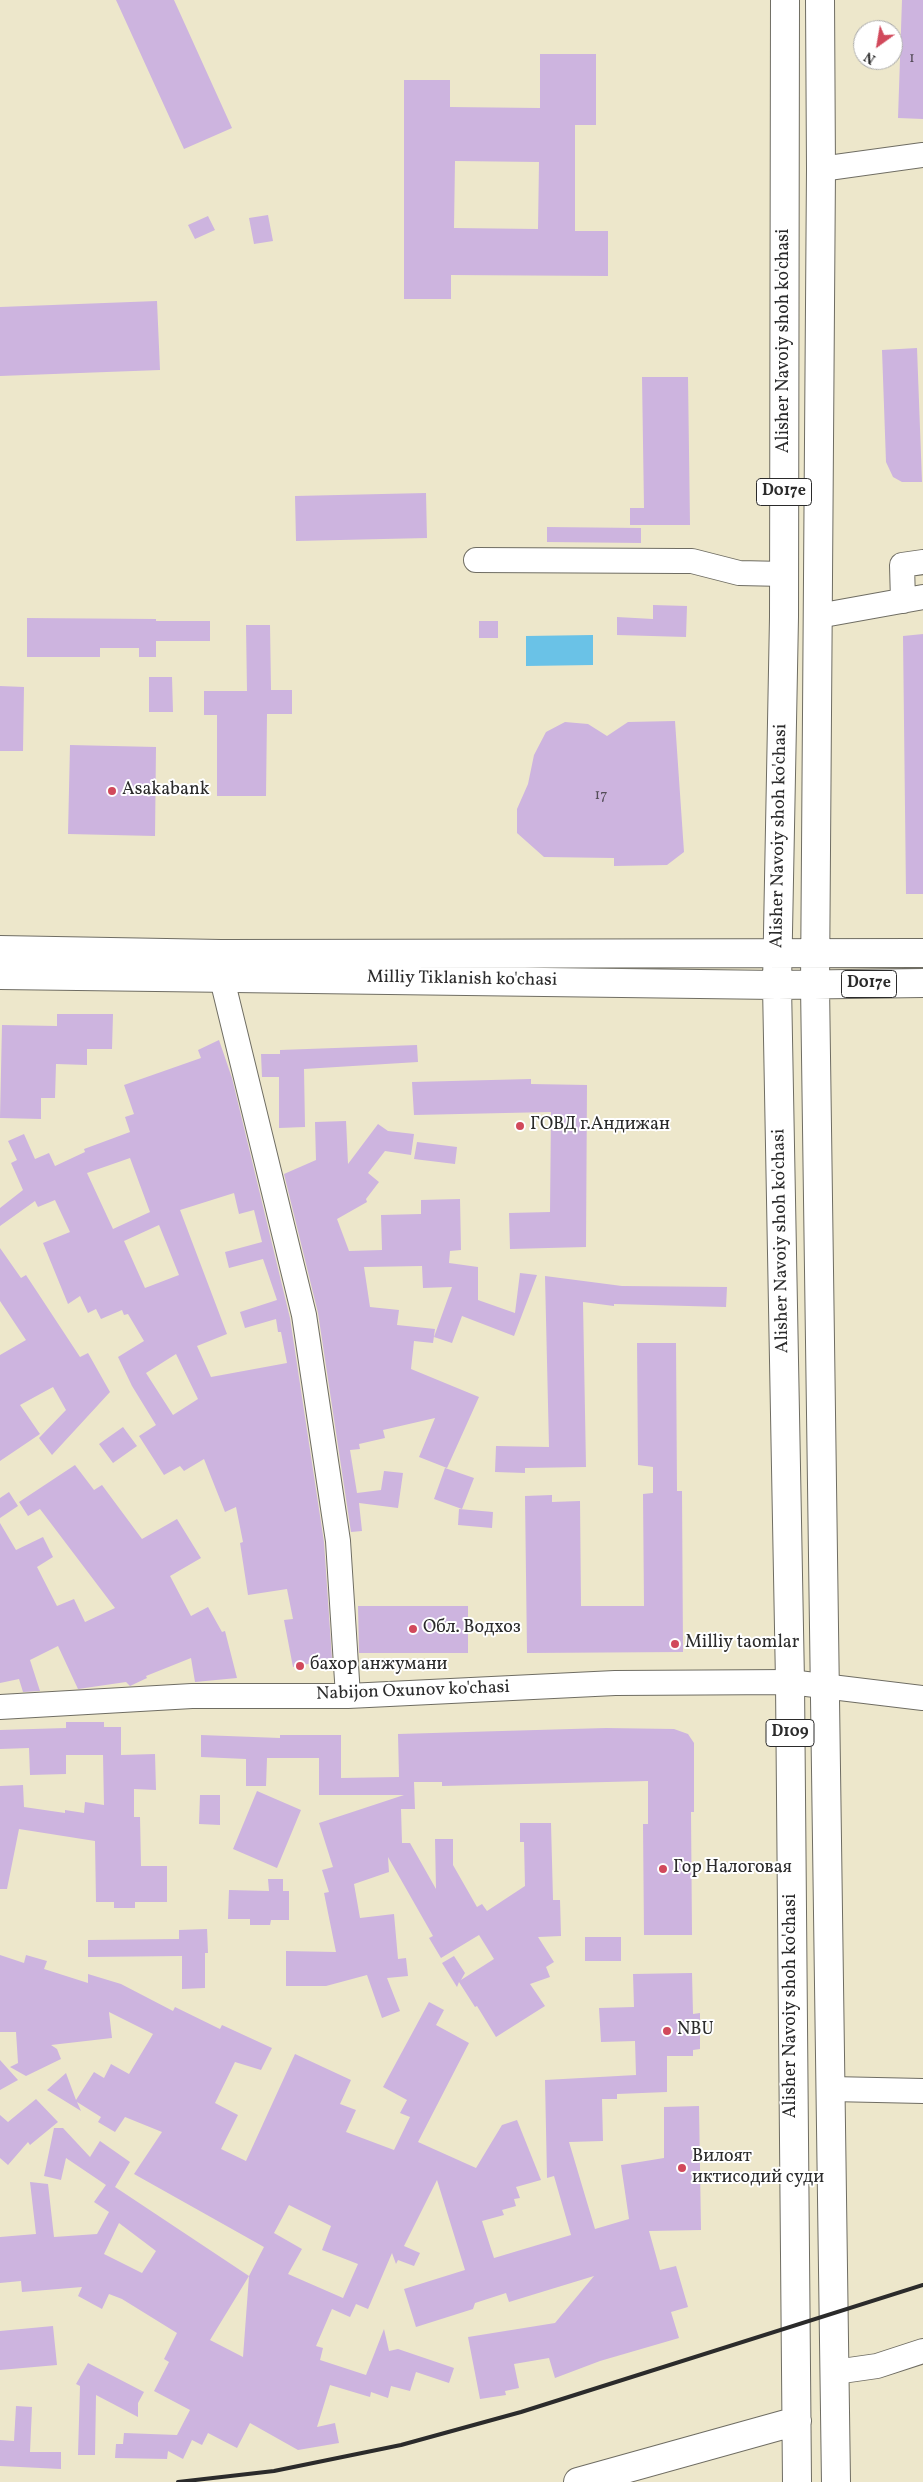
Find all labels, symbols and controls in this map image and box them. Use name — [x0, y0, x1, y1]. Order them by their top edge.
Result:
north arrow — [853, 20, 903, 70]
text: N — [861, 47, 880, 68]
house number: 1 — [909, 50, 915, 68]
street label: Alisher Navoiy shoh ko'chasi — [774, 229, 796, 453]
road number: D017e — [756, 478, 812, 506]
street label: Alisher Navoiy shoh ko'chasi — [767, 724, 793, 948]
place label: Asakabank — [122, 780, 209, 802]
marker: Asakabank — [106, 785, 118, 797]
house number: 17 — [594, 787, 608, 805]
street label: Milliy Tiklanish ko'chasi — [367, 968, 557, 992]
road number: D017e — [842, 971, 896, 998]
place label: ГОВД г.Андижан — [530, 1115, 670, 1137]
marker: ГОВД г.Андижан — [514, 1120, 526, 1132]
street label: Alisher Navoiy shoh ko'chasi — [769, 1129, 795, 1353]
place label: Обл. Водхоз — [423, 1618, 521, 1640]
marker: Обл. Водхоз — [407, 1623, 419, 1635]
place label: Milliy taomlar — [685, 1633, 799, 1655]
marker: Milliy taomlar — [669, 1638, 681, 1650]
place label: бахор анжумани — [310, 1655, 448, 1677]
marker: бахор анжумани — [294, 1660, 306, 1672]
street label: Nabijon Oxunov ko'chasi — [316, 1678, 510, 1706]
road number: D109 — [766, 1720, 814, 1746]
place label: Гор Налоговая — [673, 1858, 792, 1880]
marker: Гор Налоговая — [657, 1863, 669, 1875]
street label: Alisher Navoiy shoh ko'chasi — [781, 1894, 803, 2118]
place label: NBU — [677, 2020, 714, 2042]
marker: NBU — [661, 2025, 673, 2037]
place label: Вилоят иктисодий суди — [692, 2147, 824, 2190]
marker: Вилоят иктисодий суди — [676, 2162, 688, 2174]

